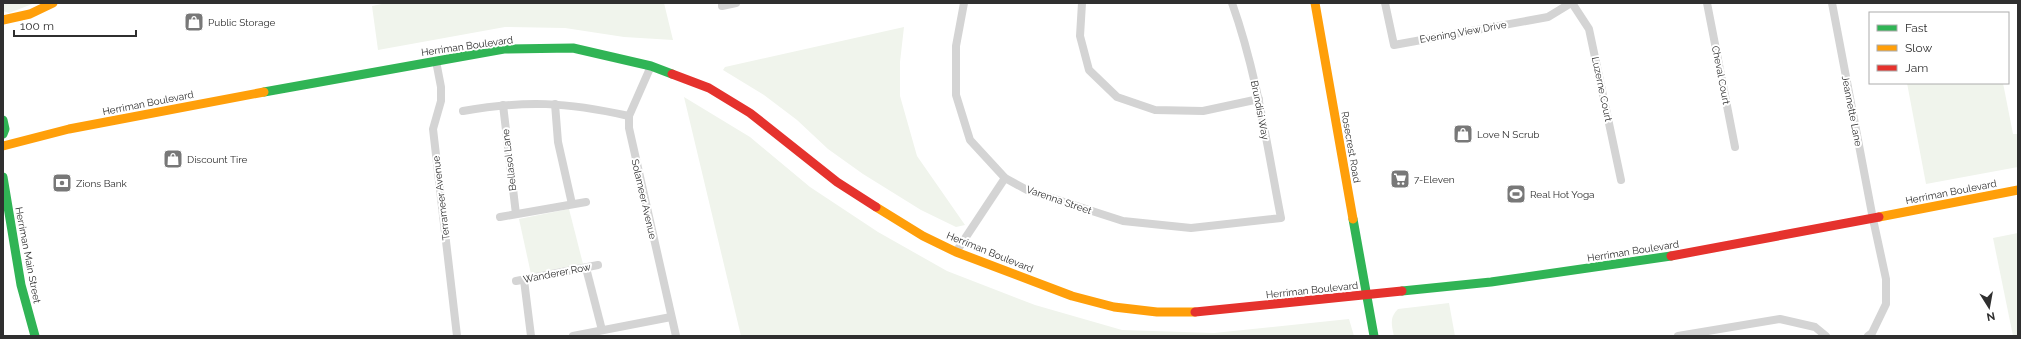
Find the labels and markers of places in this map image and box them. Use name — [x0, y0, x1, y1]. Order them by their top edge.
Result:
shop icon: Public Storage — [183, 11, 205, 33]
place label: Public Storage — [208, 17, 276, 28]
shop icon: Love N Scrub — [1452, 123, 1474, 145]
place label: Love N Scrub — [1477, 129, 1540, 140]
shop icon: Discount Tire — [162, 148, 184, 170]
place label: Discount Tire — [187, 154, 248, 165]
supermarket icon: 7-Eleven — [1389, 168, 1411, 190]
bank icon: Zions Bank — [51, 172, 73, 194]
place label: 7-Eleven — [1414, 174, 1455, 185]
place label: Zions Bank — [76, 178, 128, 189]
sports icon: Real Hot Yoga — [1505, 183, 1527, 205]
place label: Real Hot Yoga — [1530, 189, 1595, 200]

